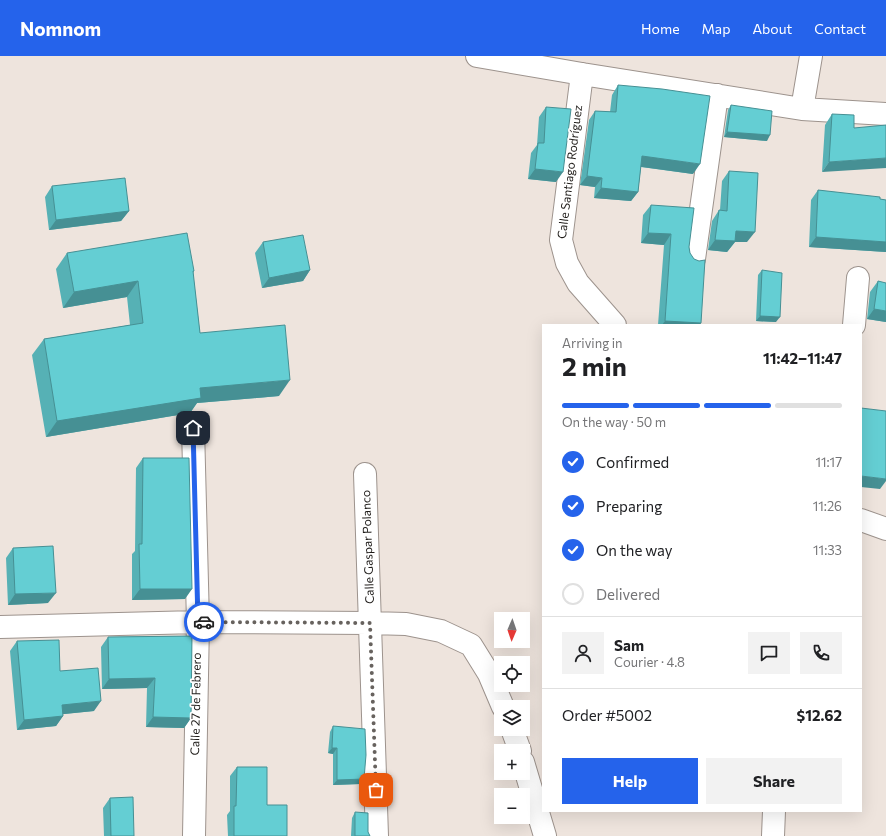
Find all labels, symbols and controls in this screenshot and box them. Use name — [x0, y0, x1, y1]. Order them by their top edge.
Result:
text: Nomnom — [20, 17, 101, 40]
text: Home — [641, 20, 680, 37]
text: Map — [702, 20, 730, 37]
text: About — [752, 20, 792, 37]
text: Contact — [814, 20, 866, 37]
street label: Calle Santiago Rodríguez — [554, 104, 584, 240]
text: Arriving in — [562, 335, 622, 351]
text: 11:42–11:47 — [763, 349, 842, 367]
text: 2 min — [562, 350, 627, 381]
pin — [176, 411, 210, 445]
text: On the way · 50 m — [562, 414, 666, 430]
icon: home — [182, 417, 204, 439]
icon: check — [562, 451, 584, 473]
text: Confirmed — [596, 453, 669, 471]
text: 11:17 — [815, 454, 842, 470]
street label: Calle Gaspar Polanco — [358, 490, 376, 604]
icon: check — [562, 495, 584, 517]
text: Preparing — [596, 497, 662, 515]
text: 11:26 — [813, 498, 842, 514]
icon: check — [562, 539, 584, 561]
text: On the way — [596, 541, 673, 559]
text: 11:33 — [813, 542, 842, 558]
text: Delivered — [596, 585, 660, 603]
courier — [184, 602, 224, 642]
icon: car — [193, 611, 215, 633]
north arrow — [494, 612, 530, 648]
map controls — [494, 612, 530, 824]
button: person — [562, 632, 604, 674]
button: chat — [748, 632, 790, 674]
button: phone — [800, 632, 842, 674]
text: Sam — [614, 636, 644, 654]
street label: Calle 27 de Febrero — [187, 652, 203, 755]
text: Courier · 4.8 — [614, 654, 685, 670]
button: locate — [494, 656, 530, 692]
button: layers — [494, 700, 530, 736]
text: Order #5002 — [562, 706, 652, 724]
text: $12.62 — [797, 706, 842, 724]
button: + — [494, 744, 530, 780]
button: Help — [562, 758, 698, 804]
button: Share — [706, 758, 842, 804]
pin — [359, 773, 393, 807]
icon: bag — [365, 779, 387, 801]
button: − — [494, 788, 530, 824]

